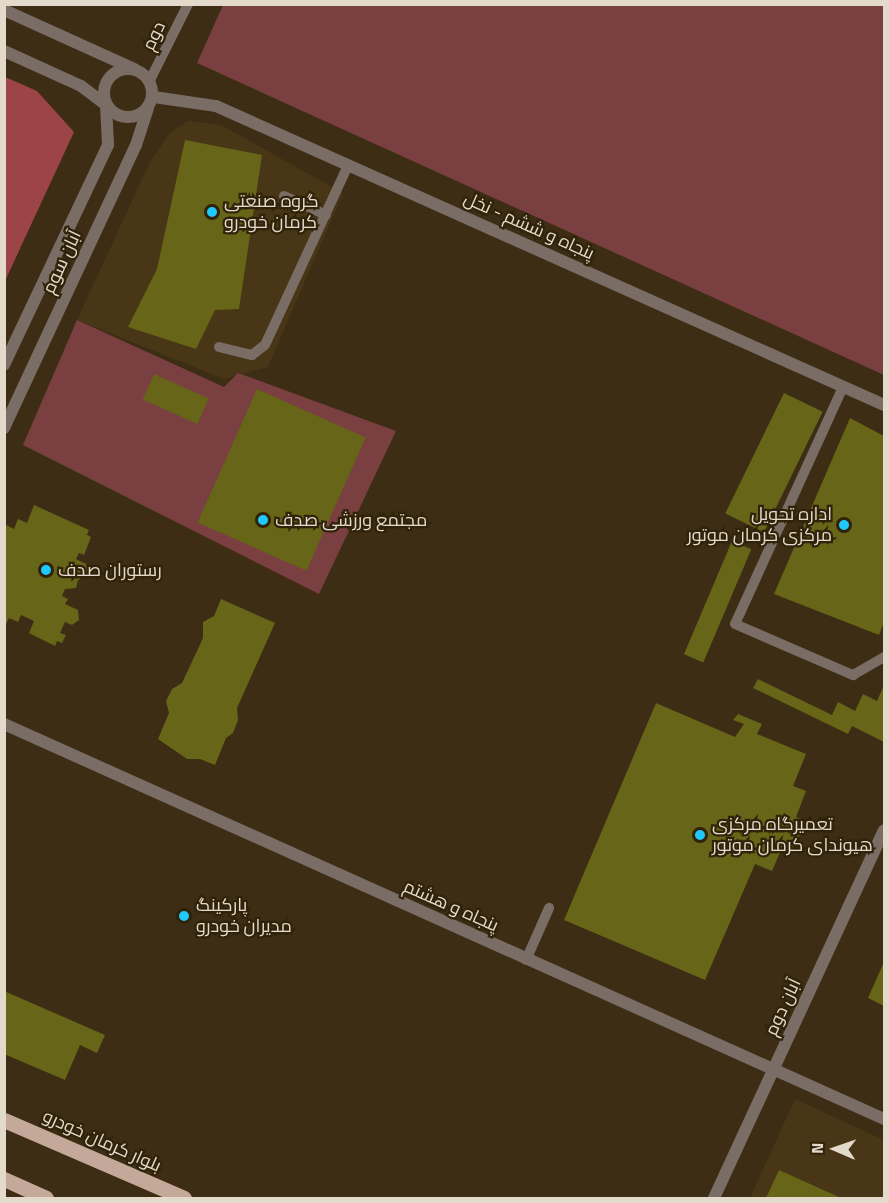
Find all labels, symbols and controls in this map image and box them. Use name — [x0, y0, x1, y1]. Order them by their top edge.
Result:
street label: دوم — [138, 18, 170, 54]
street label: پنجاه و ششم - نخل — [460, 188, 598, 264]
place label: گروه صنعتی کرمان خودرو — [224, 191, 319, 234]
marker: گروه صنعتی کرمان خودرو — [205, 205, 219, 219]
street label: آبان سوم — [38, 227, 86, 297]
place label: اداره تحویل مرکزی کرمان موتور — [687, 504, 832, 546]
place label: مجتمع ورزشی صدف — [275, 509, 427, 531]
marker: مجتمع ورزشی صدف — [256, 513, 270, 527]
marker: اداره تحویل مرکزی کرمان موتور — [837, 518, 851, 532]
place label: رستوران صدف — [58, 559, 162, 581]
marker: رستوران صدف — [39, 563, 53, 577]
place label: تعمیرگاه مرکزی هیوندای کرمان موتور — [712, 814, 873, 856]
marker: تعمیرگاه مرکزی هیوندای کرمان موتور — [693, 828, 707, 842]
street label: پنجاه و هشتم — [400, 875, 502, 937]
place label: پارکینگ مدیران خودرو — [196, 895, 292, 938]
marker: پارکینگ مدیران خودرو — [177, 909, 191, 923]
street label: آبان دوم — [760, 975, 806, 1039]
street label: بلوار کرمان خودرو — [39, 1105, 165, 1177]
north arrow — [805, 1119, 865, 1179]
text: N — [805, 1142, 829, 1154]

